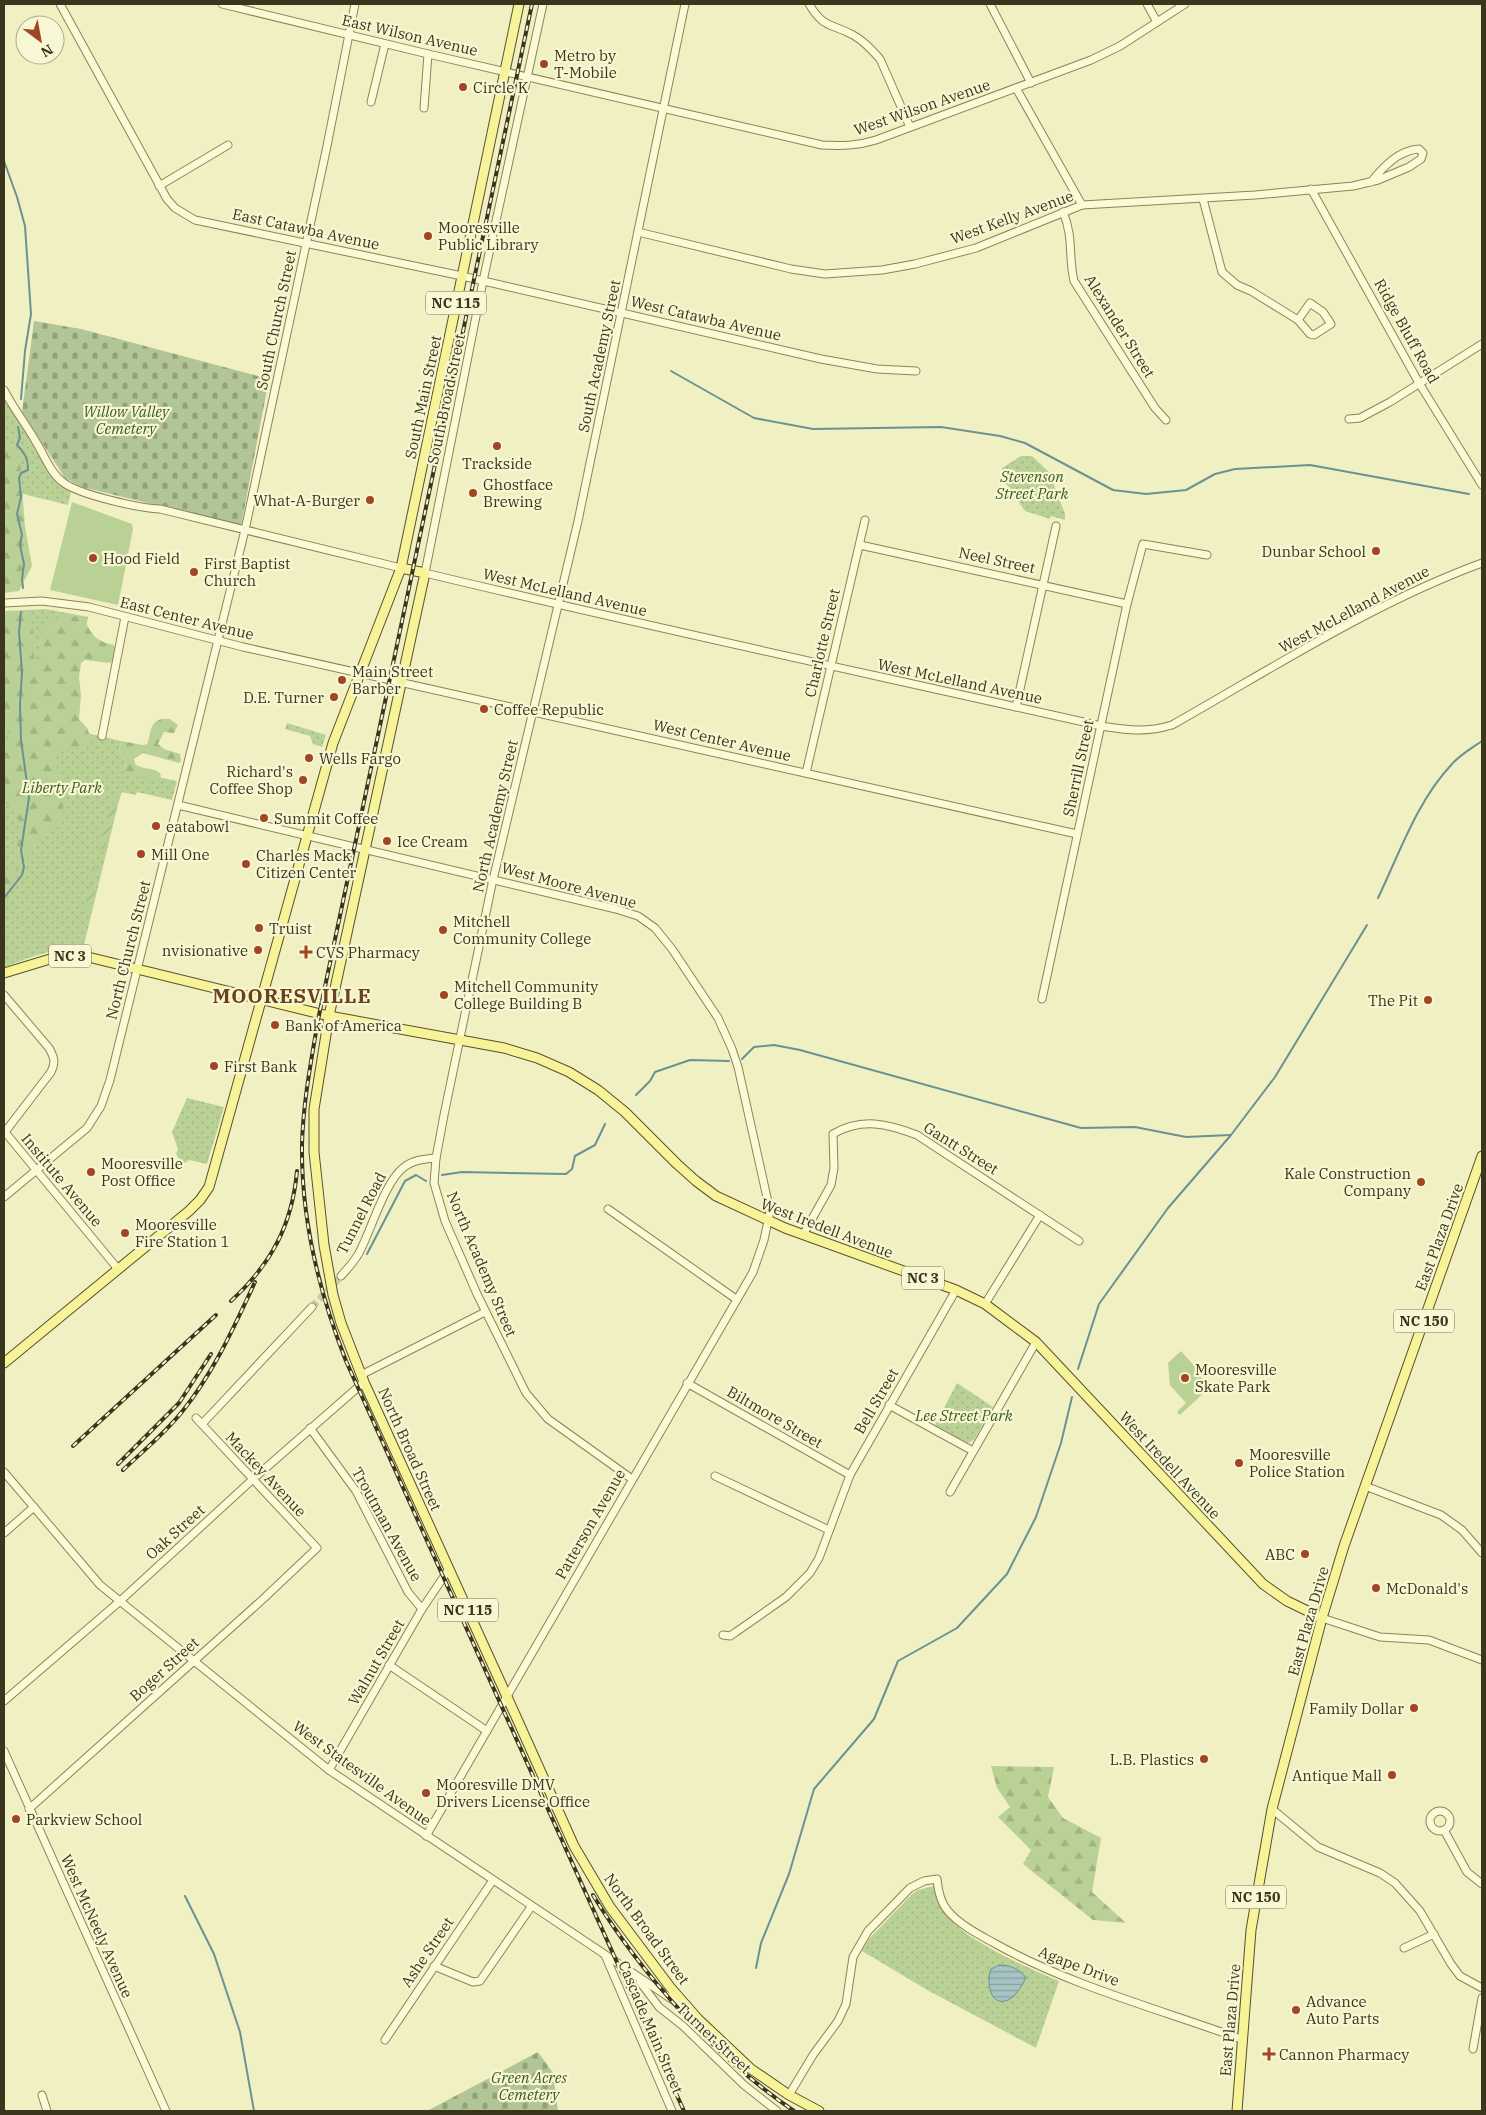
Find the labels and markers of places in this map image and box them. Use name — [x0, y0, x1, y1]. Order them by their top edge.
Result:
place label: Metro by T-Mobile — [554, 46, 617, 82]
marker: Metro by T-Mobile — [538, 58, 550, 70]
place label: Circle K — [473, 78, 529, 97]
marker: Circle K — [457, 81, 469, 93]
place label: Mooresville Public Library — [438, 218, 539, 254]
marker: Mooresville Public Library — [422, 230, 434, 242]
marker: Trackside — [491, 440, 503, 452]
place label: Trackside — [462, 454, 532, 473]
place label: Ghostface Brewing — [483, 475, 553, 511]
marker: Ghostface Brewing — [467, 487, 479, 499]
place label: What-A-Burger — [253, 491, 360, 510]
marker: What-A-Burger — [364, 494, 376, 506]
place label: Dunbar School — [1262, 542, 1366, 561]
marker: Dunbar School — [1370, 545, 1382, 557]
place label: Hood Field — [103, 549, 180, 568]
marker: Hood Field — [87, 552, 99, 564]
place label: First Baptist Church — [204, 554, 290, 590]
marker: First Baptist Church — [188, 566, 200, 578]
place label: Main Street Barber — [352, 662, 433, 698]
marker: Main Street Barber — [336, 674, 348, 686]
place label: D.E. Turner — [243, 688, 324, 707]
marker: D.E. Turner — [328, 691, 340, 703]
place label: Coffee Republic — [494, 700, 604, 719]
marker: Coffee Republic — [478, 703, 490, 715]
place label: Wells Fargo — [319, 749, 401, 768]
marker: Wells Fargo — [303, 752, 315, 764]
place label: Richard's Coffee Shop — [209, 762, 293, 798]
marker: Richard's Coffee Shop — [297, 774, 309, 786]
place label: Summit Coffee — [274, 809, 378, 828]
marker: Summit Coffee — [258, 812, 270, 824]
place label: eatabowl — [166, 817, 229, 836]
marker: eatabowl — [150, 820, 162, 832]
place label: Ice Cream — [397, 832, 468, 851]
marker: Ice Cream — [381, 835, 393, 847]
place label: Mill One — [151, 845, 210, 864]
place label: Charles Mack Citizen Center — [256, 846, 357, 882]
marker: Mill One — [135, 848, 147, 860]
marker: Charles Mack Citizen Center — [240, 858, 252, 870]
place label: Mitchell Community College — [453, 912, 591, 948]
place label: Truist — [269, 919, 312, 938]
marker: Truist — [253, 922, 265, 934]
marker: Mitchell Community College — [437, 924, 449, 936]
place label: nvisionative — [162, 941, 248, 960]
place label: CVS Pharmacy — [316, 943, 420, 962]
marker: nvisionative — [252, 944, 264, 956]
marker: CVS Pharmacy — [300, 946, 312, 958]
place label: Mitchell Community College Building B — [454, 977, 598, 1013]
marker: Mitchell Community College Building B — [438, 989, 450, 1001]
place label: The Pit — [1368, 991, 1418, 1010]
marker: The Pit — [1422, 994, 1434, 1006]
place label: Bank of America — [285, 1016, 402, 1035]
marker: Bank of America — [269, 1019, 281, 1031]
place label: First Bank — [224, 1057, 297, 1076]
marker: First Bank — [208, 1060, 220, 1072]
place label: Mooresville Post Office — [101, 1154, 183, 1190]
place label: Kale Construction Company — [1284, 1164, 1411, 1200]
marker: Mooresville Post Office — [85, 1166, 97, 1178]
marker: Kale Construction Company — [1415, 1176, 1427, 1188]
place label: Mooresville Fire Station 1 — [135, 1215, 230, 1251]
marker: Mooresville Fire Station 1 — [119, 1227, 131, 1239]
place label: Mooresville Skate Park — [1195, 1360, 1277, 1396]
marker: Mooresville Skate Park — [1179, 1372, 1191, 1384]
place label: Mooresville Police Station — [1249, 1445, 1346, 1481]
marker: Mooresville Police Station — [1233, 1457, 1245, 1469]
place label: ABC — [1265, 1545, 1295, 1564]
marker: ABC — [1299, 1548, 1311, 1560]
place label: McDonald's — [1386, 1579, 1468, 1598]
marker: McDonald's — [1370, 1582, 1382, 1594]
place label: Family Dollar — [1309, 1699, 1404, 1718]
marker: Family Dollar — [1408, 1702, 1420, 1714]
place label: L.B. Plastics — [1110, 1750, 1194, 1769]
marker: L.B. Plastics — [1198, 1753, 1210, 1765]
place label: Antique Mall — [1292, 1766, 1382, 1785]
marker: Antique Mall — [1386, 1769, 1398, 1781]
place label: Mooresville DMV Drivers License Office — [436, 1775, 590, 1811]
marker: Mooresville DMV Drivers License Office — [420, 1787, 432, 1799]
place label: Parkview School — [26, 1810, 142, 1829]
marker: Parkview School — [10, 1813, 22, 1825]
place label: Advance Auto Parts — [1306, 1992, 1379, 2028]
marker: Advance Auto Parts — [1290, 2004, 1302, 2016]
place label: Cannon Pharmacy — [1279, 2045, 1409, 2064]
marker: Cannon Pharmacy — [1263, 2048, 1275, 2060]

